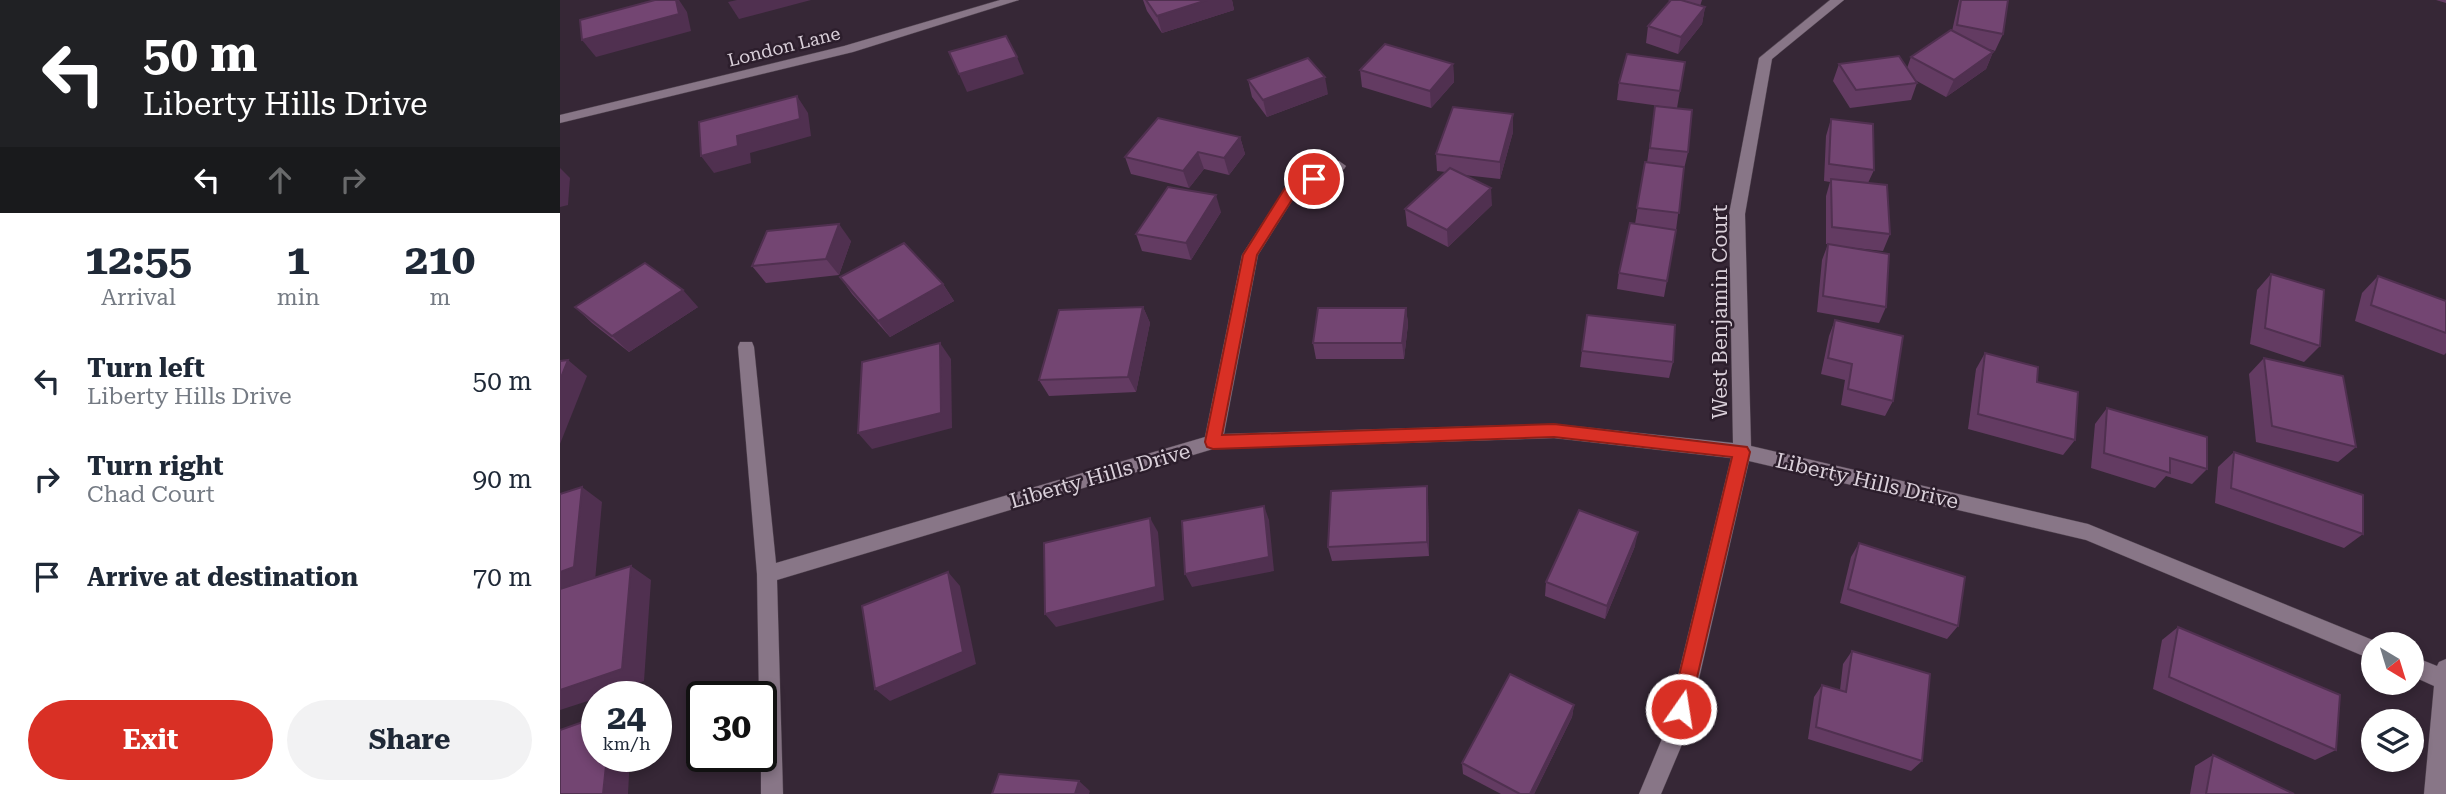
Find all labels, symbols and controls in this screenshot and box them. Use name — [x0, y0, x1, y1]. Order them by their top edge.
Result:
street label: London Lane — [725, 22, 842, 71]
text: 50 m — [143, 26, 258, 83]
icon: left — [28, 28, 119, 119]
text: Liberty Hills Drive — [143, 85, 428, 123]
pin — [1284, 149, 1344, 209]
icon: arrive — [1295, 160, 1333, 198]
icon: left — [188, 161, 226, 199]
icon: ahead — [261, 161, 299, 199]
icon: right — [334, 161, 372, 199]
street label: West Benjamin Court — [1708, 205, 1732, 419]
text: 12:55 — [85, 235, 192, 284]
text: 1 — [287, 235, 310, 284]
text: 210 — [405, 235, 475, 284]
text: Arrival — [101, 284, 176, 311]
text: min — [277, 284, 320, 311]
text: m — [429, 284, 450, 311]
text: Turn left — [87, 353, 205, 383]
icon: left — [28, 362, 66, 400]
text: 50 m — [473, 366, 532, 396]
text: Liberty Hills Drive — [87, 383, 292, 410]
street label: Liberty Hills Drive — [1007, 439, 1193, 513]
street label: Liberty Hills Drive — [1773, 448, 1961, 514]
text: Turn right — [87, 451, 223, 481]
icon: right — [28, 460, 66, 498]
text: 90 m — [473, 464, 532, 494]
text: Chad Court — [87, 481, 215, 508]
icon: arrive — [28, 558, 66, 596]
text: Arrive at destination — [87, 562, 358, 592]
text: 70 m — [473, 562, 532, 592]
north arrow — [2361, 632, 2424, 695]
map controls — [2361, 632, 2424, 772]
position arrow — [1644, 672, 1718, 746]
speed limit sign: 30 — [686, 681, 777, 772]
text: 24 — [607, 697, 646, 738]
button: Exit — [28, 700, 273, 780]
button: Share — [287, 700, 532, 780]
button: layers — [2361, 709, 2424, 772]
text: km/h — [602, 733, 651, 754]

